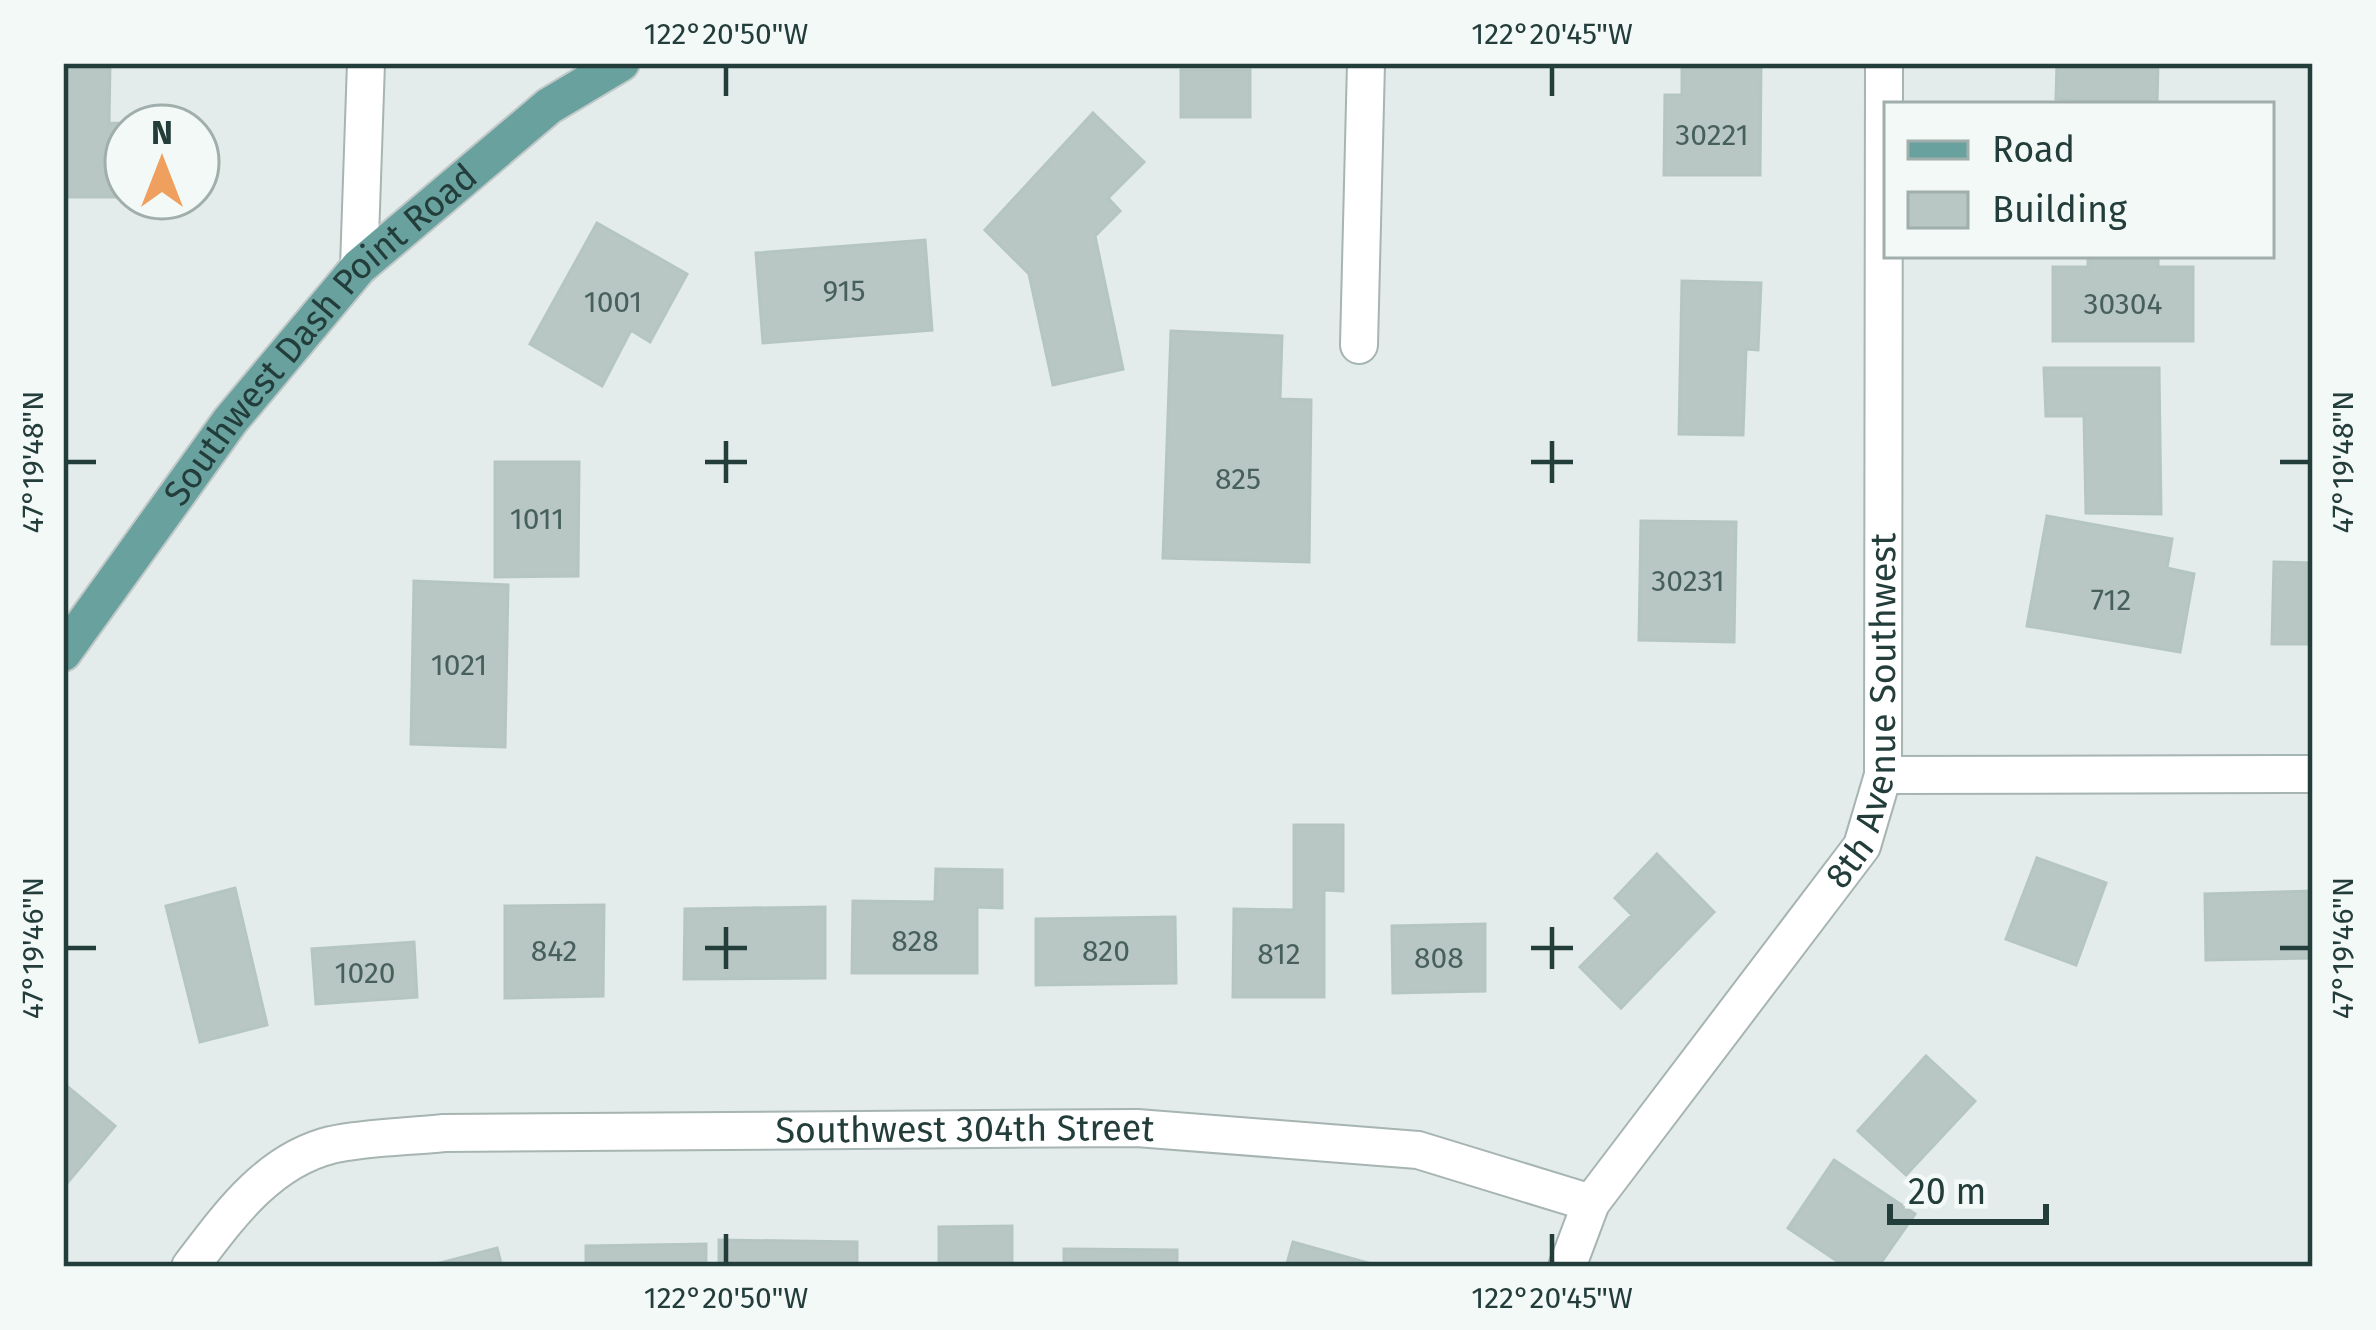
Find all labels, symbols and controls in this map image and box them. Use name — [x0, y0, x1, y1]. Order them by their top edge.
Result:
text: 122°20'50"W — [644, 16, 808, 52]
text: 122°20'45"W — [1471, 16, 1633, 52]
north arrow — [102, 102, 222, 222]
legend — [1884, 102, 2274, 258]
text: N — [151, 113, 173, 153]
house number: 30221 — [1675, 117, 1749, 153]
text: Road — [1992, 128, 2075, 172]
street label: Southwest Dash Point Road — [154, 154, 486, 514]
text: Building — [1992, 188, 2127, 232]
house number: 915 — [822, 273, 866, 309]
house number: 1001 — [584, 284, 642, 320]
house number: 30304 — [2083, 286, 2163, 322]
text: 47°19'48"N — [15, 390, 51, 534]
text: 47°19'48"N — [2325, 390, 2361, 534]
house number: 825 — [1215, 461, 1261, 497]
house number: 1011 — [510, 501, 564, 537]
street label: 8th Avenue Southwest — [1816, 533, 1905, 897]
house number: 30231 — [1651, 563, 1725, 599]
house number: 712 — [2091, 582, 2131, 618]
house number: 1021 — [431, 647, 487, 683]
text: 47°19'46"N — [15, 877, 51, 1019]
text: 47°19'46"N — [2325, 877, 2361, 1019]
house number: 828 — [891, 923, 939, 959]
house number: 842 — [531, 933, 577, 969]
house number: 820 — [1082, 933, 1130, 969]
house number: 812 — [1257, 936, 1301, 972]
house number: 808 — [1414, 940, 1464, 976]
house number: 1020 — [335, 955, 395, 991]
street label: Southwest 304th Street — [775, 1106, 1156, 1153]
scale bar — [1890, 1150, 2046, 1224]
text: 20 m — [1908, 1170, 1986, 1214]
text: 122°20'50"W — [644, 1280, 808, 1316]
text: 122°20'45"W — [1471, 1280, 1633, 1316]

